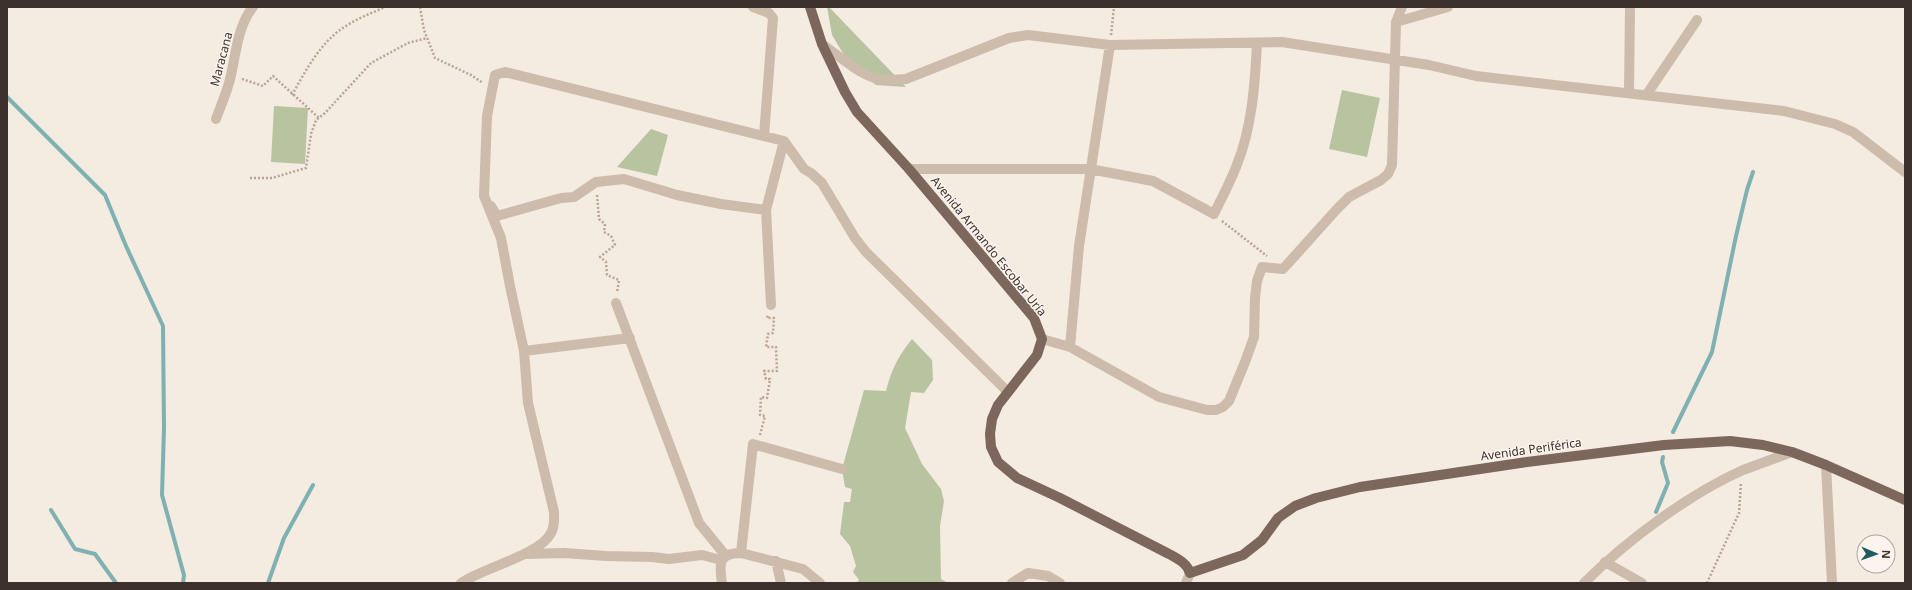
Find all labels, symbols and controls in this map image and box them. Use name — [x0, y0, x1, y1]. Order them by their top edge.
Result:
street label: Maracana — [206, 30, 236, 88]
street label: Avenida Armando Escobar Uría — [927, 173, 1051, 319]
street label: Avenida Periférica — [1479, 433, 1583, 465]
north arrow — [1856, 534, 1896, 574]
text: N — [1879, 550, 1894, 559]

